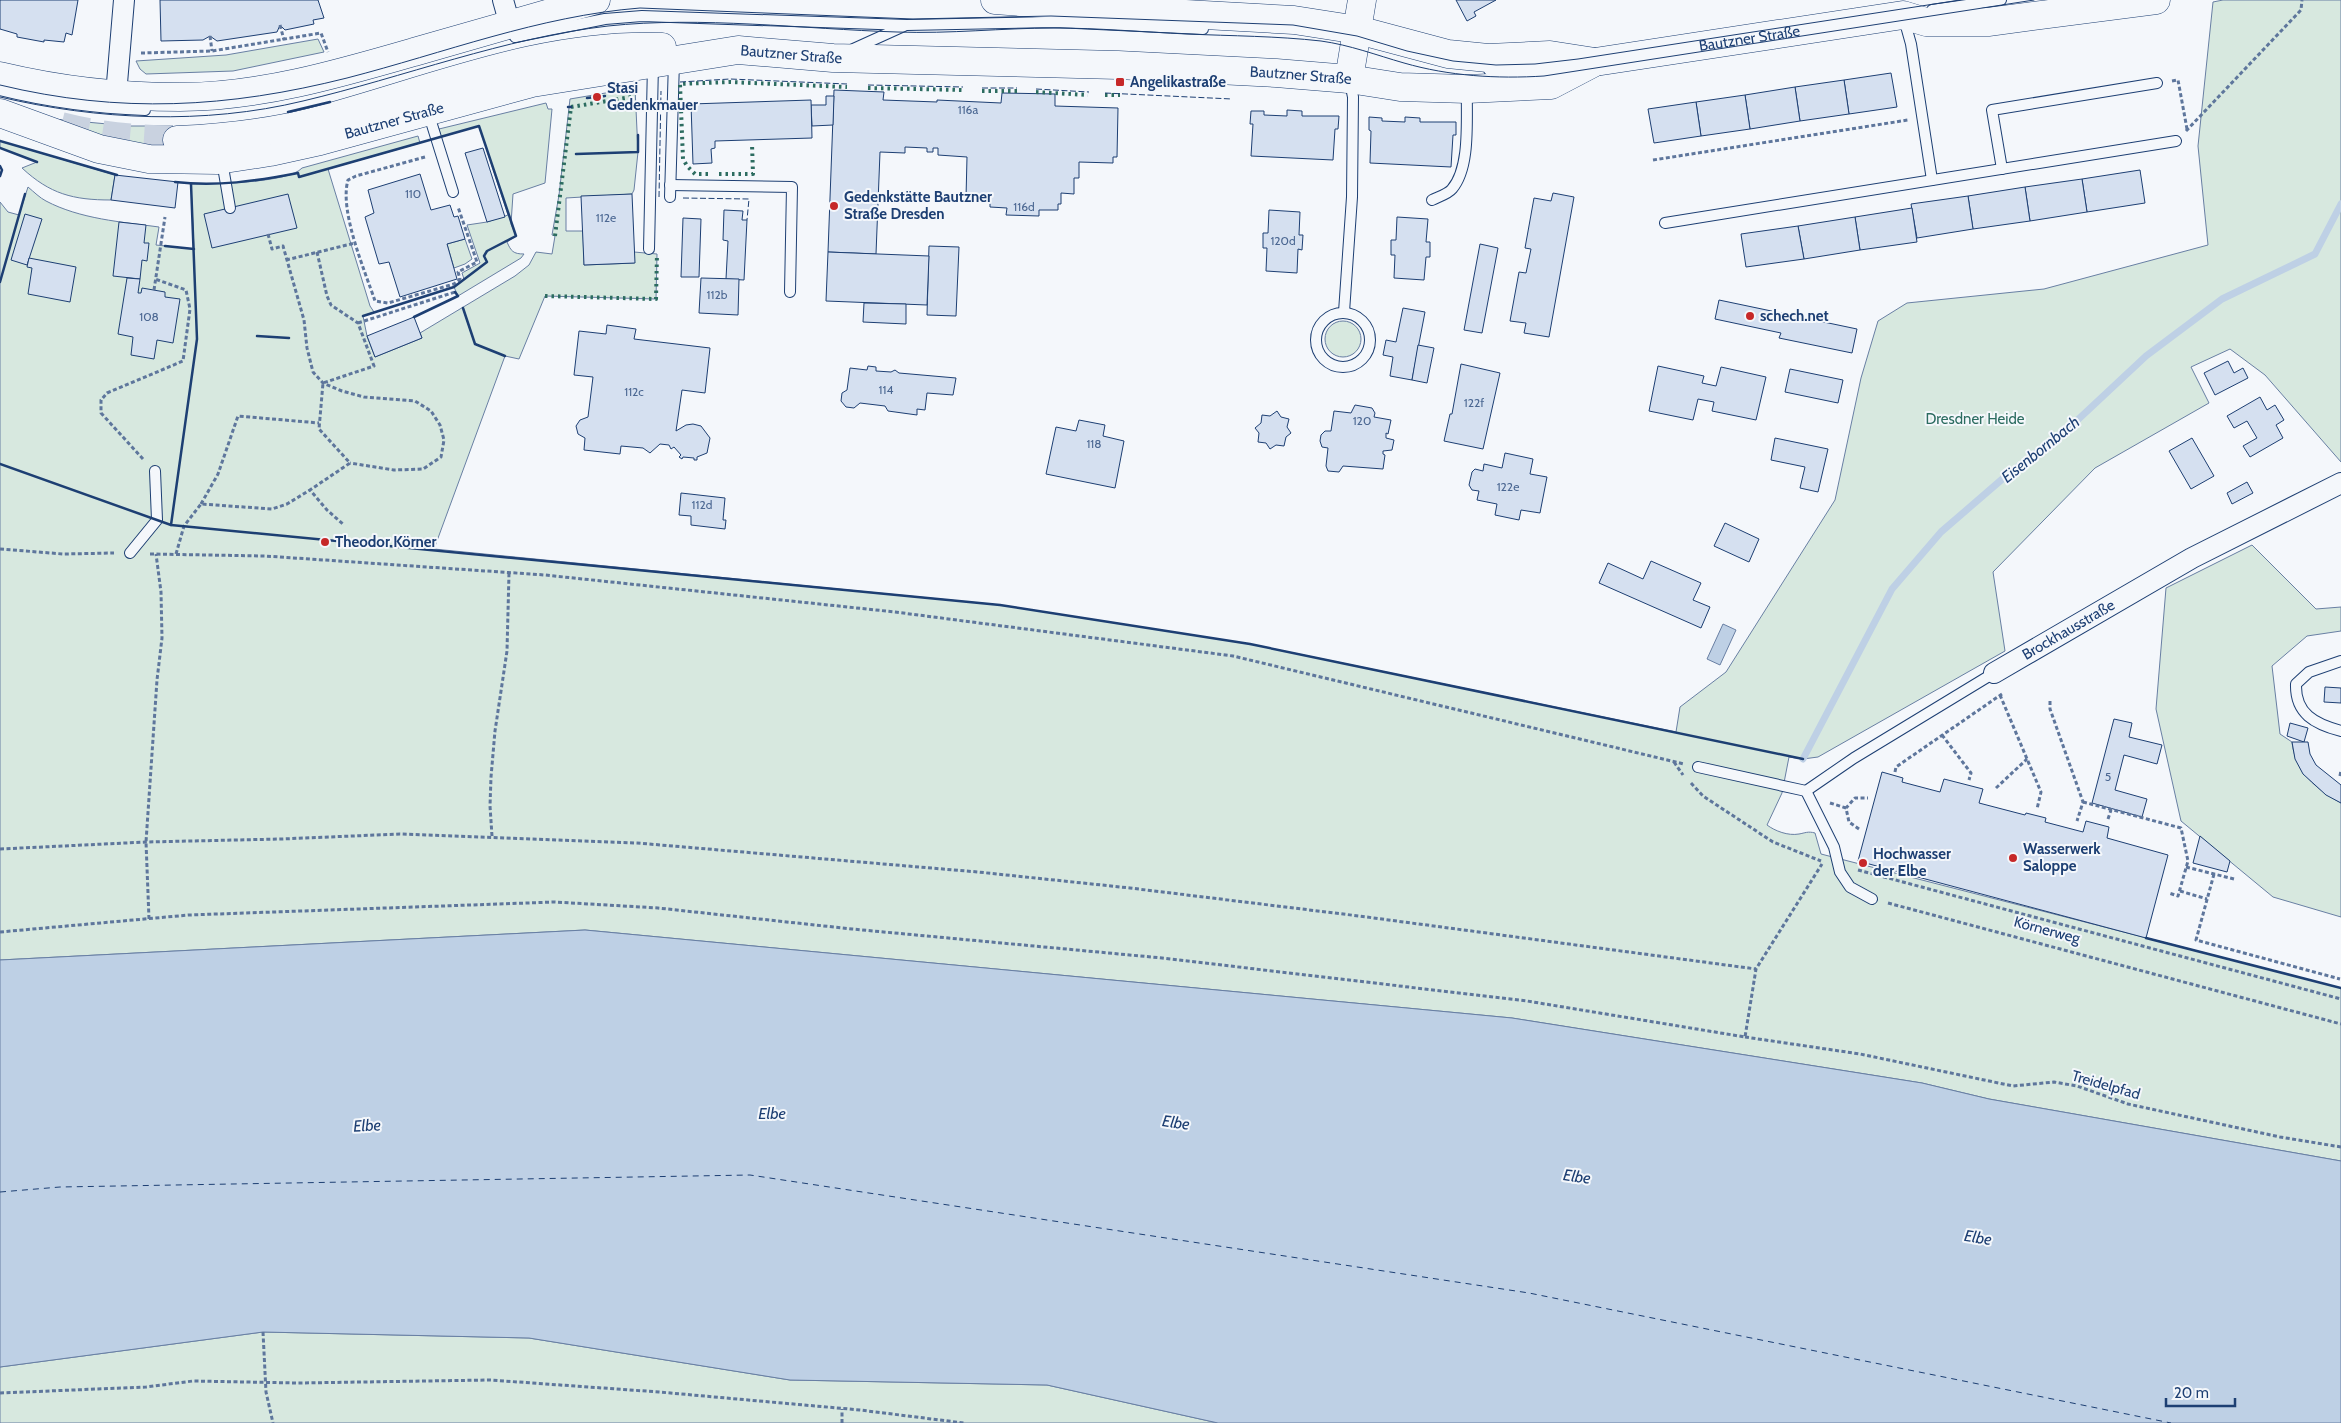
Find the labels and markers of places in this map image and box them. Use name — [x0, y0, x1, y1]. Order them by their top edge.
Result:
place label: Angelikastraße — [1130, 73, 1226, 91]
marker: Angelikastraße — [1114, 76, 1126, 88]
place label: Stasi Gedenkmauer — [607, 79, 698, 114]
marker: Stasi Gedenkmauer — [591, 91, 603, 103]
place label: Gedenkstätte Bautzner Straße Dresden — [844, 188, 992, 223]
marker: Gedenkstätte Bautzner Straße Dresden — [828, 200, 840, 212]
place label: schech.net — [1760, 307, 1829, 325]
marker: schech.net — [1744, 310, 1756, 322]
place label: Theodor Körner — [335, 533, 437, 551]
marker: Theodor Körner — [319, 536, 331, 548]
place label: Wasserwerk Saloppe — [2023, 840, 2101, 875]
place label: Hochwasser der Elbe — [1873, 845, 1951, 880]
marker: Wasserwerk Saloppe — [2007, 852, 2019, 864]
marker: Hochwasser der Elbe — [1857, 857, 1869, 869]

